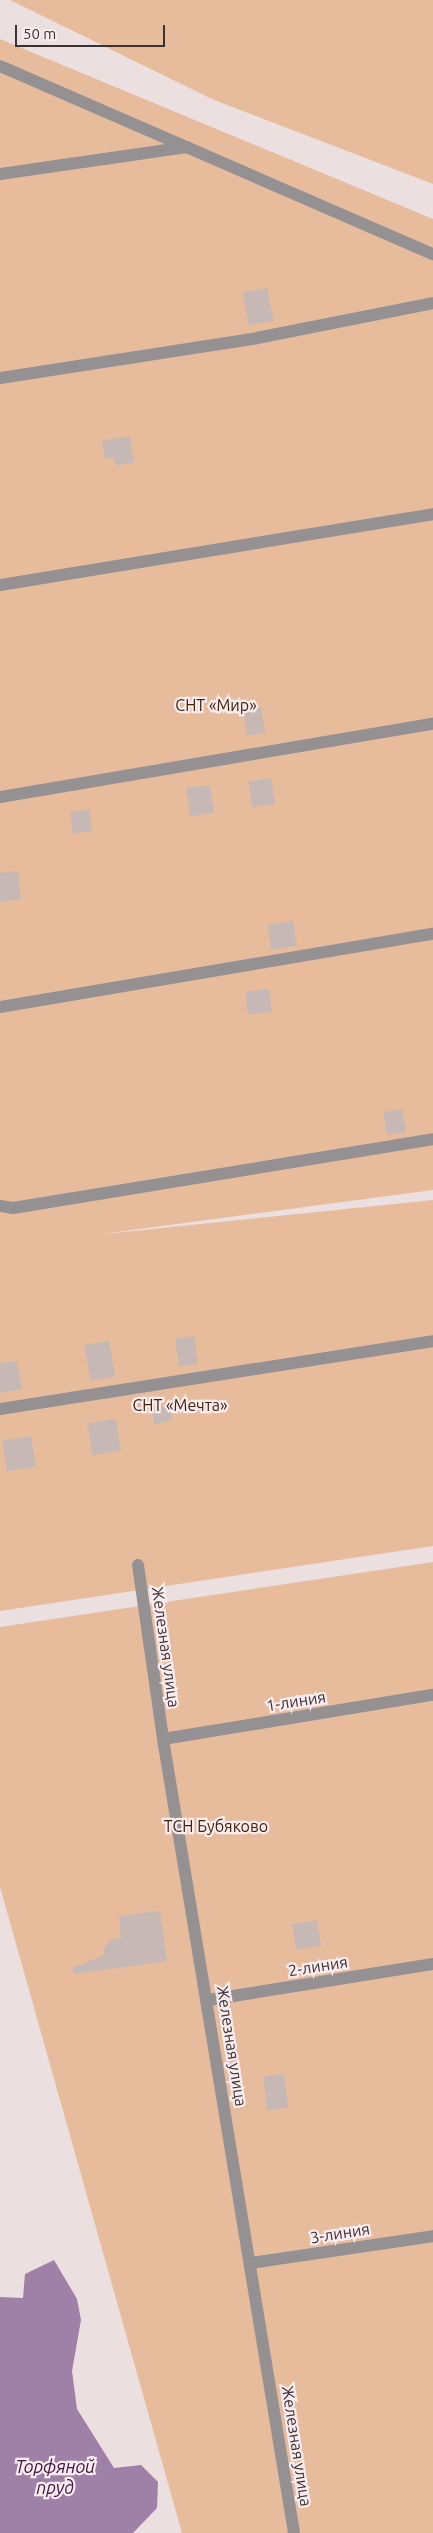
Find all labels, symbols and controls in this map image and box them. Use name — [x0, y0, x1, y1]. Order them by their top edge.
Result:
scale bar — [18, 15, 168, 47]
text: 50 m — [23, 25, 56, 42]
park label: СНТ «Мир» — [175, 695, 257, 715]
park label: СНТ «Мечта» — [133, 1395, 227, 1415]
street label: Железная улица — [148, 1585, 184, 1709]
street label: 1-линия — [265, 1687, 327, 1715]
park label: ТСН Бубяково — [164, 1816, 268, 1836]
street label: 2-линия — [287, 1952, 349, 1980]
street label: Железная улица — [213, 1984, 251, 2108]
street label: 3-линия — [309, 2219, 371, 2247]
street label: Железная улица — [278, 2384, 316, 2508]
water label: Торфяной пруд — [15, 2456, 95, 2498]

